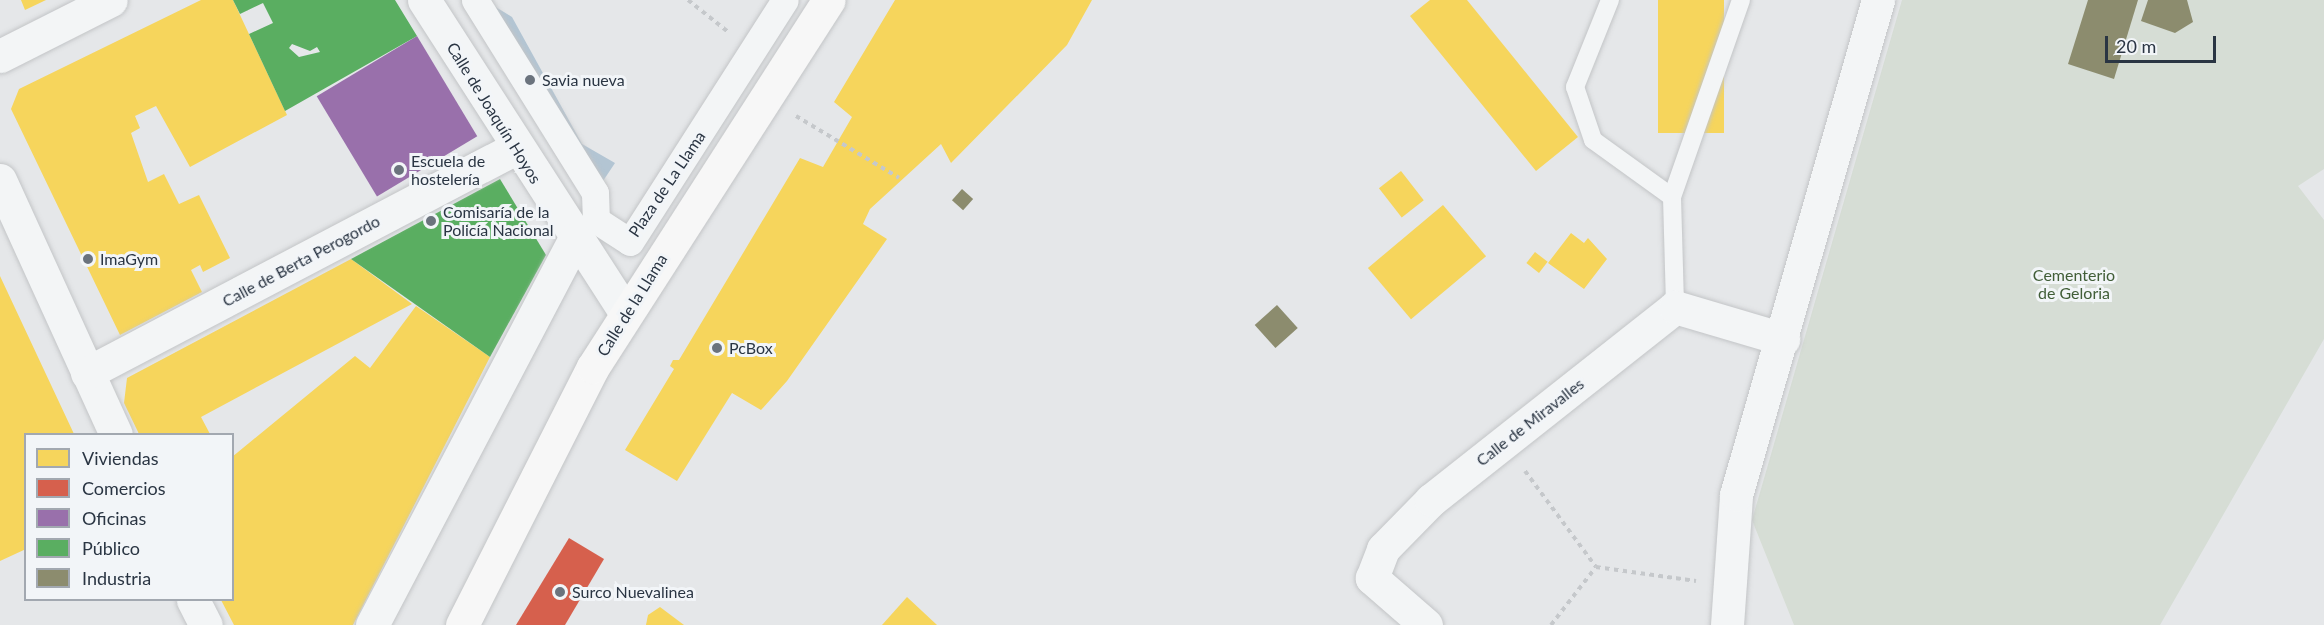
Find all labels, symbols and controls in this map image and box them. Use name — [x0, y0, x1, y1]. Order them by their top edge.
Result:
scale bar — [2108, 24, 2219, 62]
text: 20 m — [2116, 35, 2156, 57]
street label: Calle de Joaquín Hoyos — [443, 39, 545, 187]
place label: Savia nueva — [542, 70, 625, 90]
marker: Savia nueva — [523, 73, 537, 87]
street label: Plaza de La Llama — [625, 127, 709, 241]
place label: Escuela de hostelería — [411, 151, 485, 189]
marker: Escuela de hostelería — [392, 163, 406, 177]
place label: Comisaría de la Policía Nacional — [443, 202, 554, 240]
street label: Calle de Berta Perogordo — [219, 211, 383, 311]
marker: Comisaría de la Policía Nacional — [424, 214, 438, 228]
place label: ImaGym — [100, 249, 158, 269]
street label: Calle de la Llama — [593, 250, 671, 360]
marker: ImaGym — [81, 252, 95, 266]
park label: Cementerio de Geloria — [2033, 265, 2115, 303]
place label: PcBox — [729, 338, 773, 358]
marker: PcBox — [710, 341, 724, 355]
street label: Calle de Miravalles — [1472, 374, 1588, 470]
legend — [24, 433, 234, 601]
text: Viviendas — [82, 447, 158, 469]
text: Comercios — [82, 477, 165, 499]
text: Oficinas — [82, 507, 146, 529]
text: Público — [82, 537, 140, 559]
text: Industria — [82, 567, 151, 589]
place label: Surco Nuevalinea — [572, 582, 694, 602]
marker: Surco Nuevalinea — [553, 585, 567, 599]

